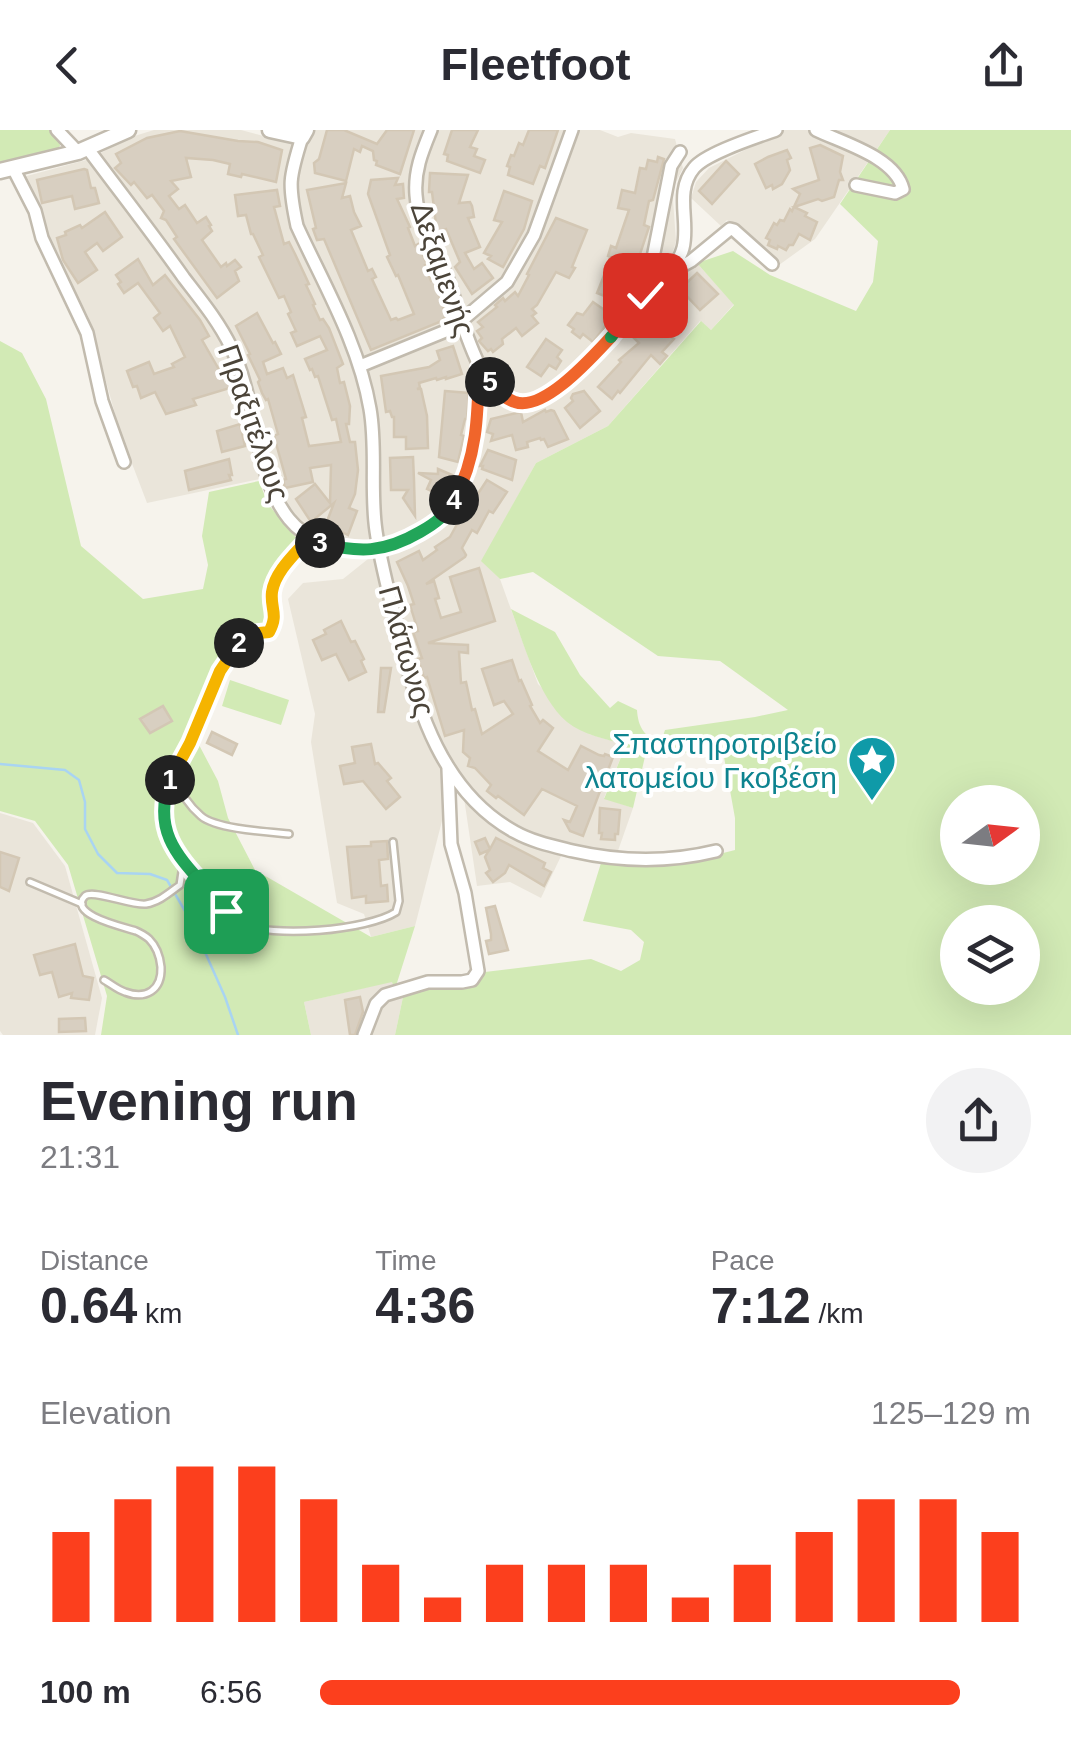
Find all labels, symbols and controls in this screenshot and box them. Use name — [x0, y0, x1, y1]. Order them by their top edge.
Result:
icon: back — [40, 38, 95, 93]
icon: share — [976, 38, 1031, 93]
text: Fleetfoot — [441, 39, 630, 90]
street label: Δεξαμενής — [405, 197, 481, 341]
pin — [603, 253, 688, 338]
icon: check — [618, 268, 673, 323]
street label: Πραξιτέλους — [212, 340, 296, 506]
pin: 5 — [465, 357, 515, 407]
text: 5 — [482, 366, 498, 397]
pin: 4 — [429, 475, 479, 525]
text: 4 — [446, 484, 462, 515]
pin: 3 — [295, 518, 345, 568]
text: 3 — [312, 527, 328, 558]
street label: Πλάτωνος — [373, 582, 441, 720]
pin: 2 — [214, 618, 264, 668]
text: 2 — [231, 627, 247, 658]
place label: Σπαστηροτριβείο λατομείου Γκοβέση — [585, 727, 837, 794]
place icon: Σπαστηροτριβείο λατομείου Γκοβέση — [846, 734, 898, 802]
pin: 1 — [145, 755, 195, 805]
text: 1 — [162, 764, 178, 795]
north arrow — [940, 785, 1040, 885]
map controls — [940, 785, 1040, 1005]
pin — [184, 869, 269, 954]
icon: arrive — [199, 884, 254, 939]
button: layers — [940, 905, 1040, 1005]
button: share — [926, 1068, 1031, 1173]
text: Evening run — [40, 1070, 358, 1132]
text: 21:31 — [40, 1139, 120, 1175]
text: Distance — [40, 1245, 149, 1276]
text: Time — [375, 1245, 437, 1276]
text: Pace — [711, 1245, 774, 1276]
text: 0.64 — [40, 1278, 137, 1334]
text: 4:36 — [375, 1278, 475, 1334]
text: 7:12 — [711, 1278, 811, 1334]
text: km — [137, 1298, 182, 1329]
text: /km — [811, 1298, 864, 1329]
text: Elevation — [40, 1395, 172, 1431]
text: 125–129 m — [871, 1395, 1031, 1431]
text: 100 m — [40, 1674, 131, 1710]
text: 6:56 — [200, 1674, 262, 1710]

